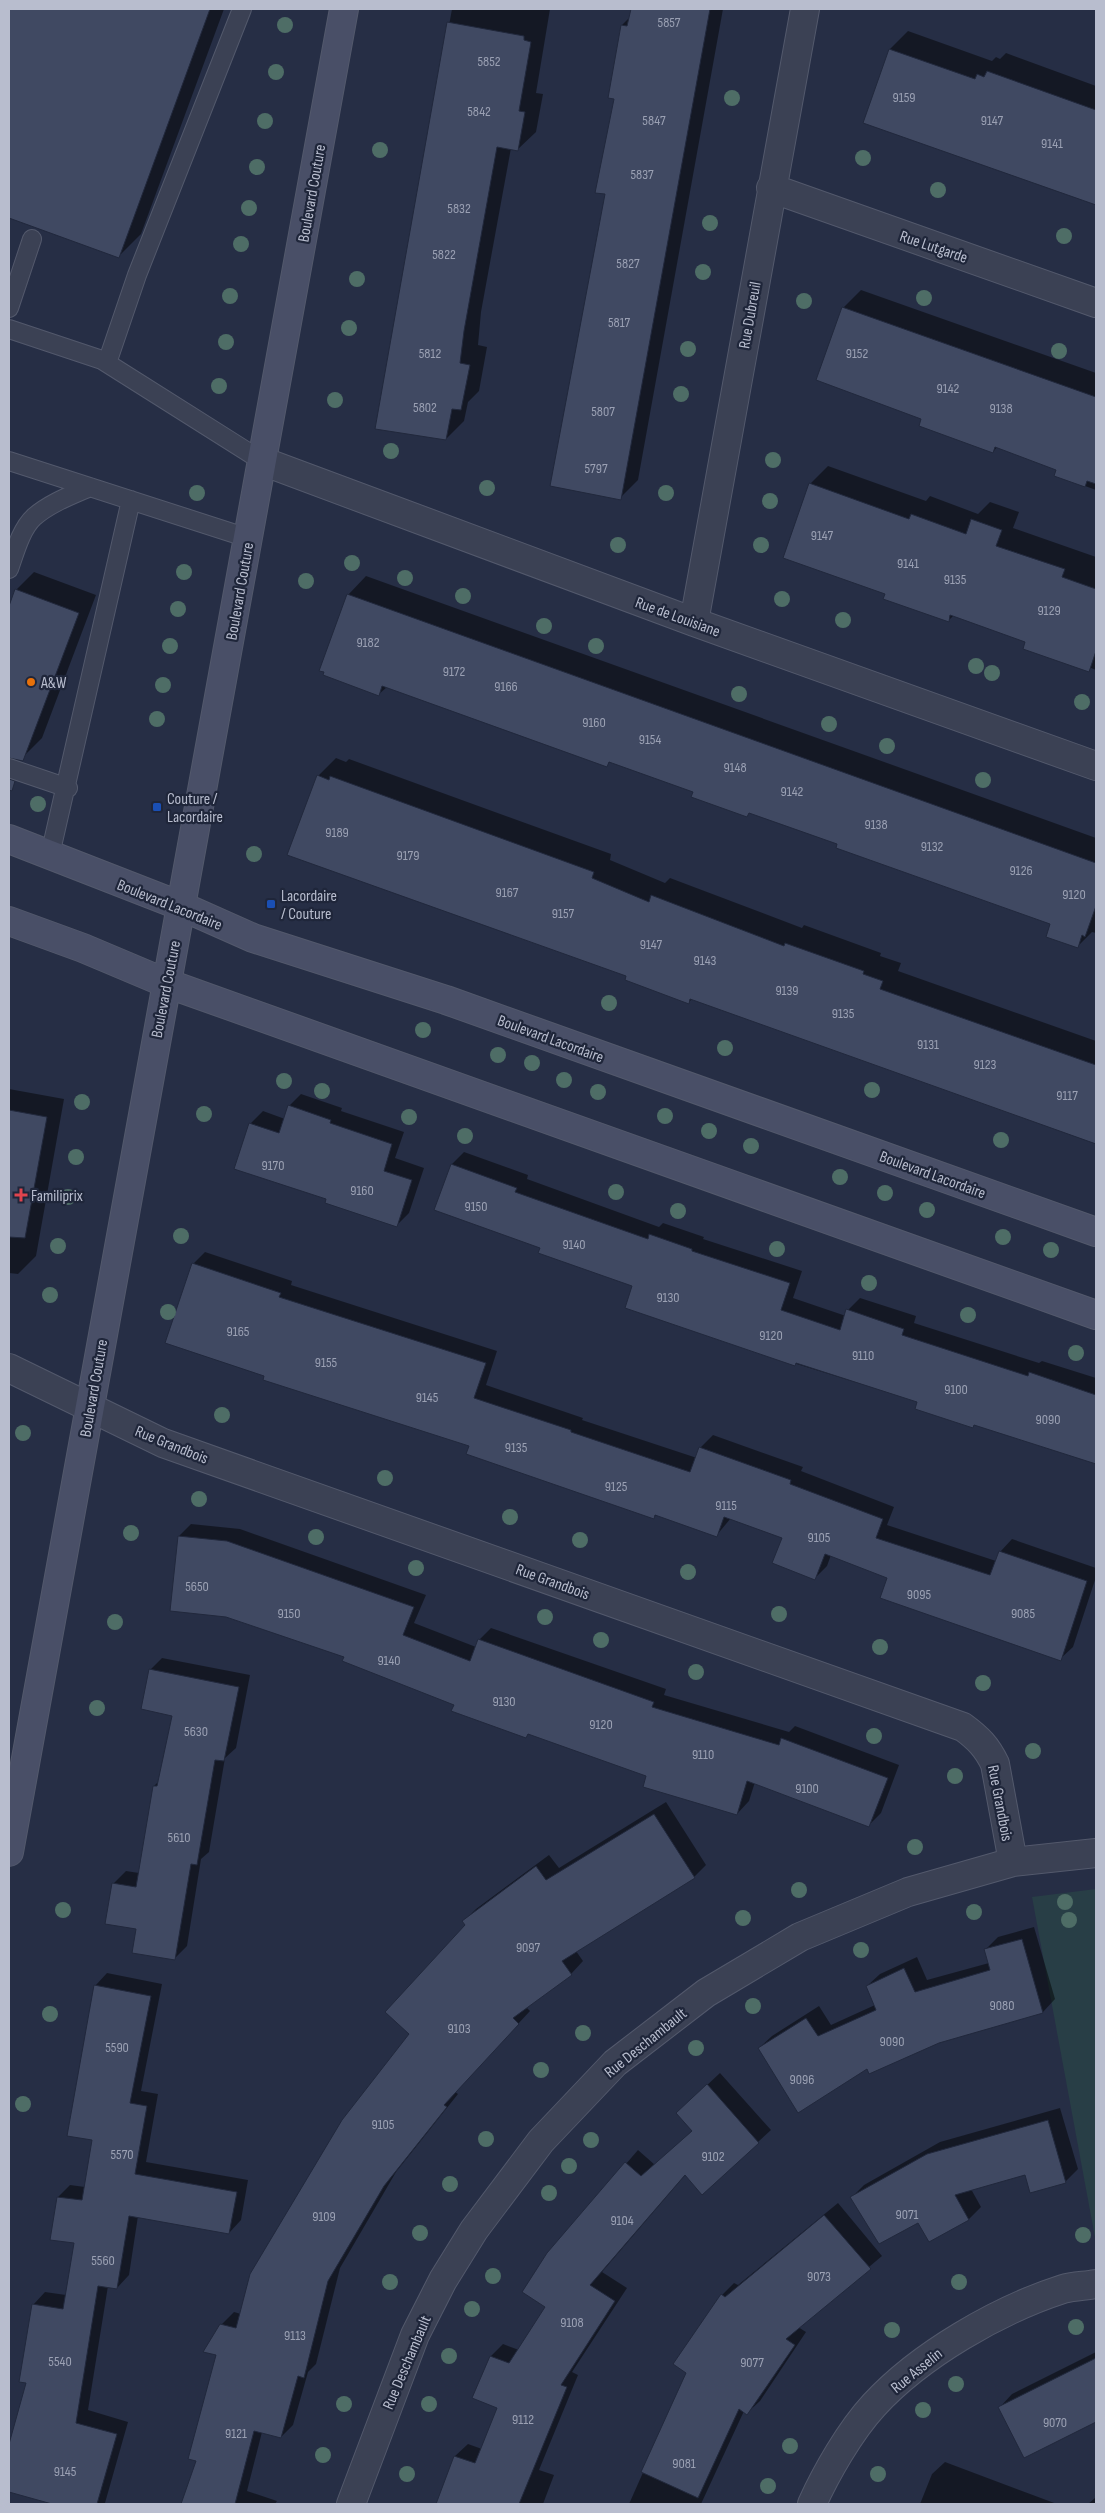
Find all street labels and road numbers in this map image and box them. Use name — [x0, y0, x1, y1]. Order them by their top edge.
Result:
street label: Boulevard Couture — [295, 143, 330, 244]
street label: Rue Lutgarde — [897, 227, 970, 268]
street label: Rue Dubreuil — [735, 280, 766, 350]
street label: Boulevard Couture — [223, 541, 258, 642]
street label: Rue de Louisiane — [632, 593, 723, 642]
street label: Boulevard Lacordaire — [114, 876, 225, 935]
street label: Boulevard Couture — [148, 939, 185, 1040]
street label: Boulevard Lacordaire — [495, 1011, 606, 1067]
street label: Boulevard Lacordaire — [877, 1147, 988, 1203]
street label: Boulevard Couture — [77, 1338, 112, 1439]
street label: Rue Grandbois — [132, 1422, 211, 1469]
street label: Rue Grandbois — [513, 1560, 592, 1605]
street label: Rue Grandbois — [983, 1764, 1016, 1843]
street label: Rue Deschambault — [601, 2004, 691, 2082]
street label: Rue Deschambault — [379, 2313, 436, 2412]
street label: Rue Asselin — [887, 2345, 947, 2398]

